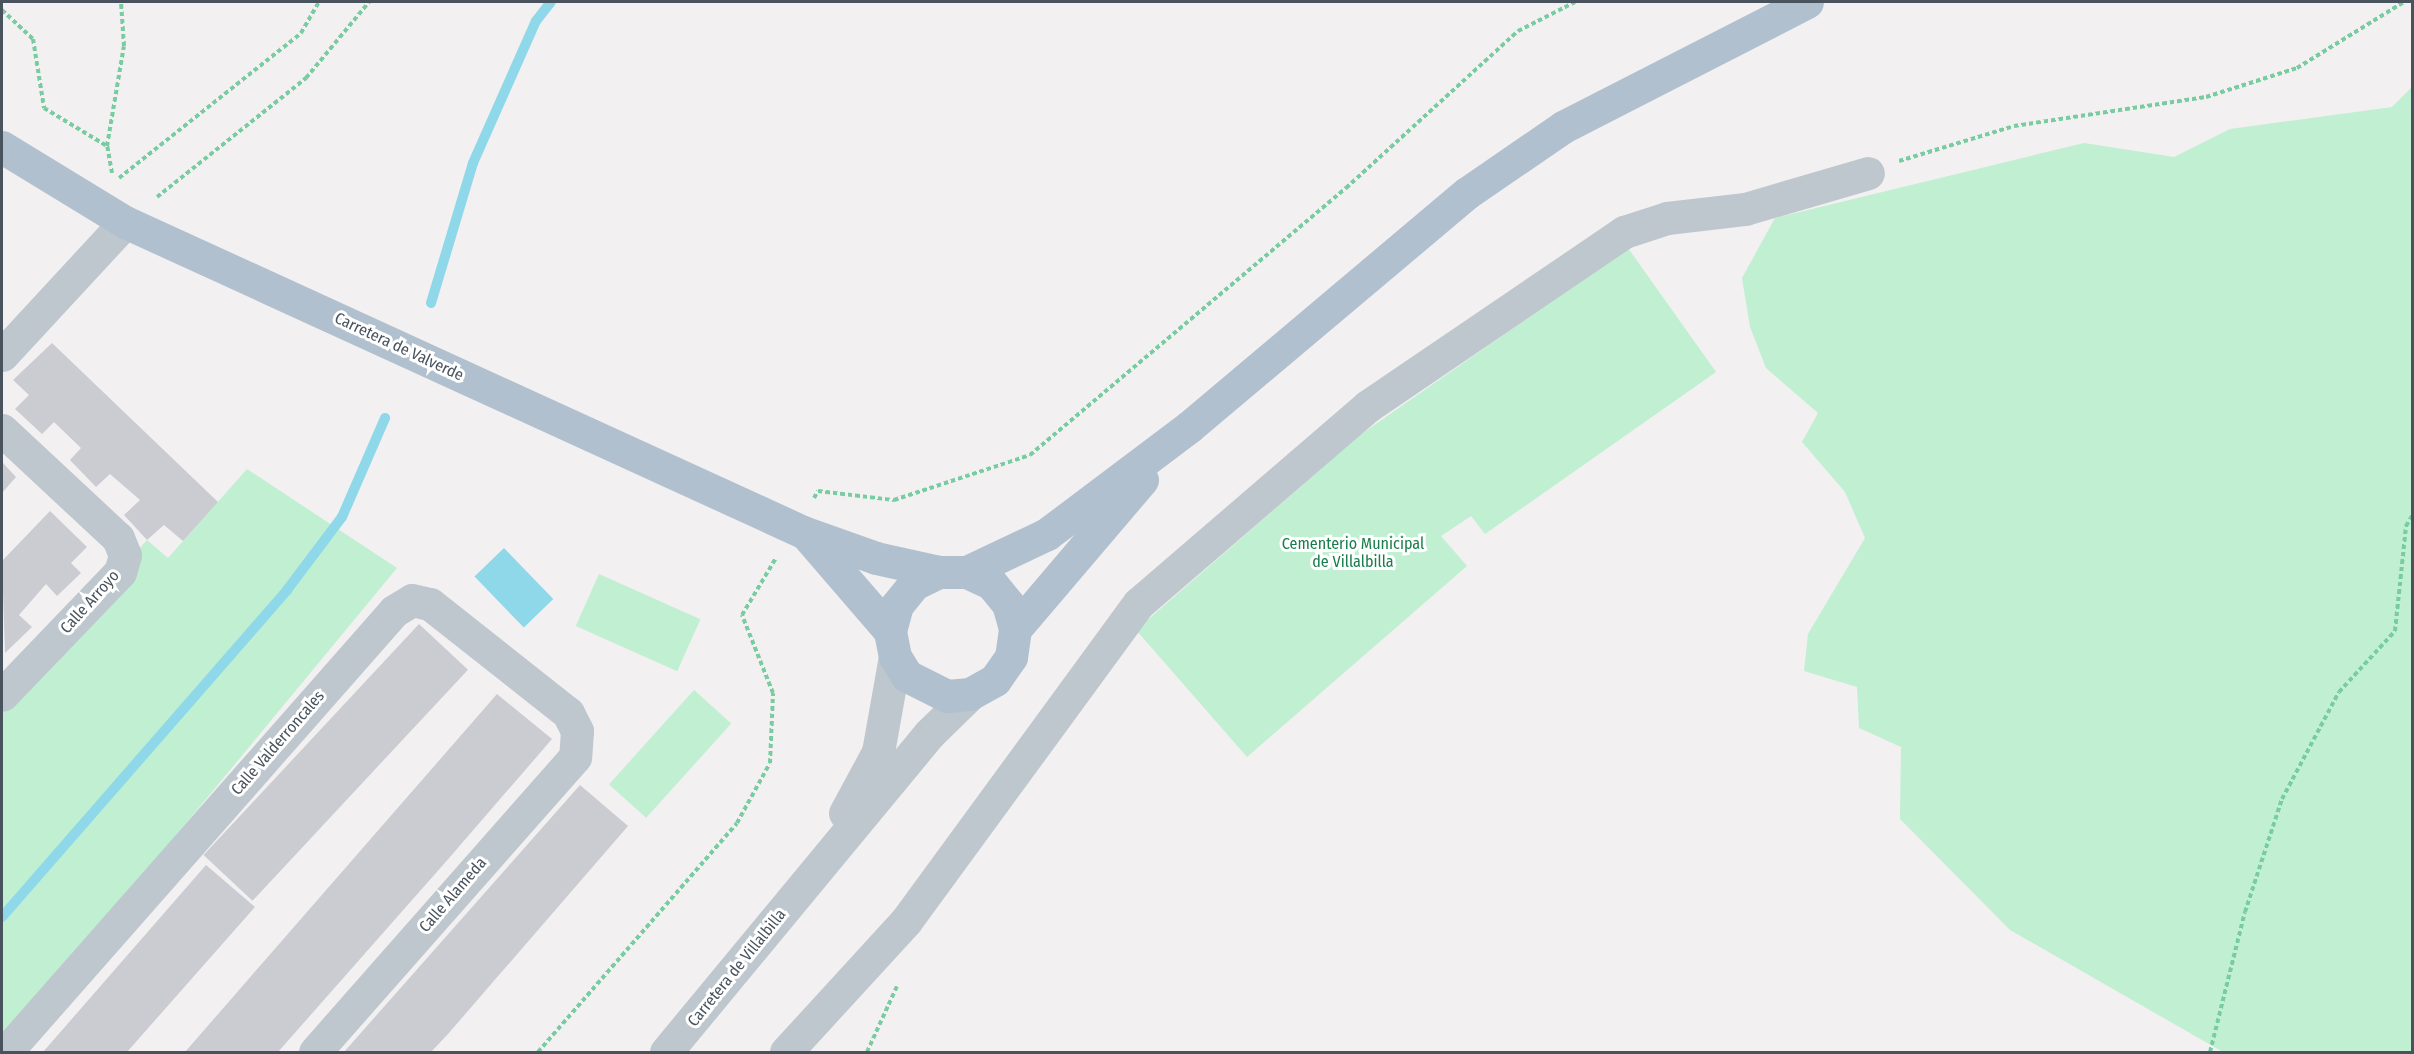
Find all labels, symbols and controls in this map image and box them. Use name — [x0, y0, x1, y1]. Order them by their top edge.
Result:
street label: Carretera de Valverde — [331, 309, 467, 385]
park label: Cementerio Municipal de Villalbilla — [1282, 534, 1424, 572]
street label: Calle Arroyo — [57, 566, 123, 638]
street label: Calle Valderroncales — [227, 687, 329, 799]
street label: Calle Alameda — [415, 854, 491, 936]
street label: Carretera de Villalbilla — [684, 905, 790, 1031]

